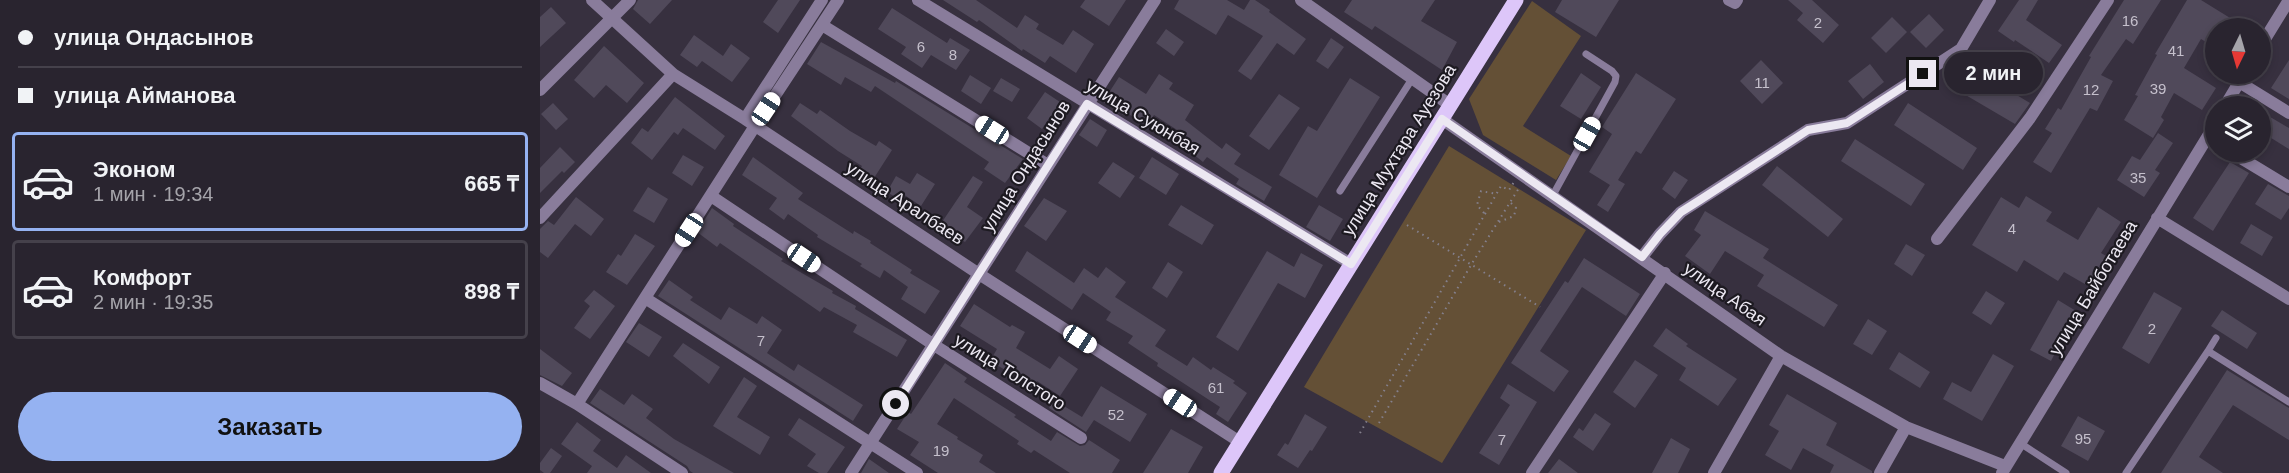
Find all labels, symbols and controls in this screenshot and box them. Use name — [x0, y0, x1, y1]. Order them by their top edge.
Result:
house number: 16 — [2122, 12, 2138, 29]
house number: 2 — [1814, 14, 1822, 31]
north arrow — [2205, 18, 2271, 84]
map controls — [2205, 18, 2271, 162]
text: улица Ондасынов — [54, 25, 253, 50]
house number: 6 — [917, 38, 925, 55]
house number: 41 — [2168, 42, 2184, 59]
house number: 8 — [949, 46, 957, 63]
callout: 2 мин — [1944, 53, 2043, 95]
street label: улица Мухтара Ауезова — [1338, 60, 1461, 239]
route end — [1909, 60, 1936, 87]
text: 2 мин — [1966, 62, 2021, 84]
house number: 11 — [1754, 74, 1770, 91]
street label: улица Суюнбая — [1082, 75, 1204, 159]
house number: 39 — [2150, 80, 2166, 97]
house number: 12 — [2083, 81, 2099, 98]
text: улица Айманова — [54, 83, 235, 108]
car — [748, 89, 784, 129]
button: layers — [2205, 96, 2271, 162]
street label: улица Ондасынов — [978, 97, 1074, 235]
car — [972, 113, 1012, 147]
car — [1570, 114, 1604, 154]
icon: car — [21, 155, 75, 209]
text: Эконом — [93, 157, 176, 182]
street label: улица Аралбаев — [842, 157, 968, 249]
house number: 35 — [2130, 169, 2146, 186]
text: 665 ₸ — [464, 171, 519, 196]
text: 1 мин · 19:34 — [93, 183, 213, 205]
car — [672, 210, 706, 250]
street label: улица Байботаева — [2045, 216, 2142, 359]
house number: 4 — [2008, 220, 2016, 237]
car — [784, 240, 824, 276]
street label: улица Абая — [1680, 258, 1770, 330]
icon: car — [21, 263, 75, 317]
text: Комфорт — [93, 265, 192, 290]
text: 898 ₸ — [464, 279, 519, 304]
text: 2 мин · 19:35 — [93, 291, 213, 313]
house number: 2 — [2148, 320, 2156, 337]
car — [1060, 322, 1100, 356]
street label: улица Толстого — [951, 330, 1069, 414]
house number: 7 — [757, 332, 765, 349]
house number: 61 — [1208, 379, 1224, 396]
car — [1160, 386, 1200, 420]
route start — [882, 390, 909, 417]
button: Заказать — [18, 392, 522, 461]
house number: 52 — [1108, 406, 1124, 423]
house number: 95 — [2075, 430, 2091, 447]
house number: 7 — [1498, 431, 1506, 448]
house number: 19 — [933, 442, 949, 459]

